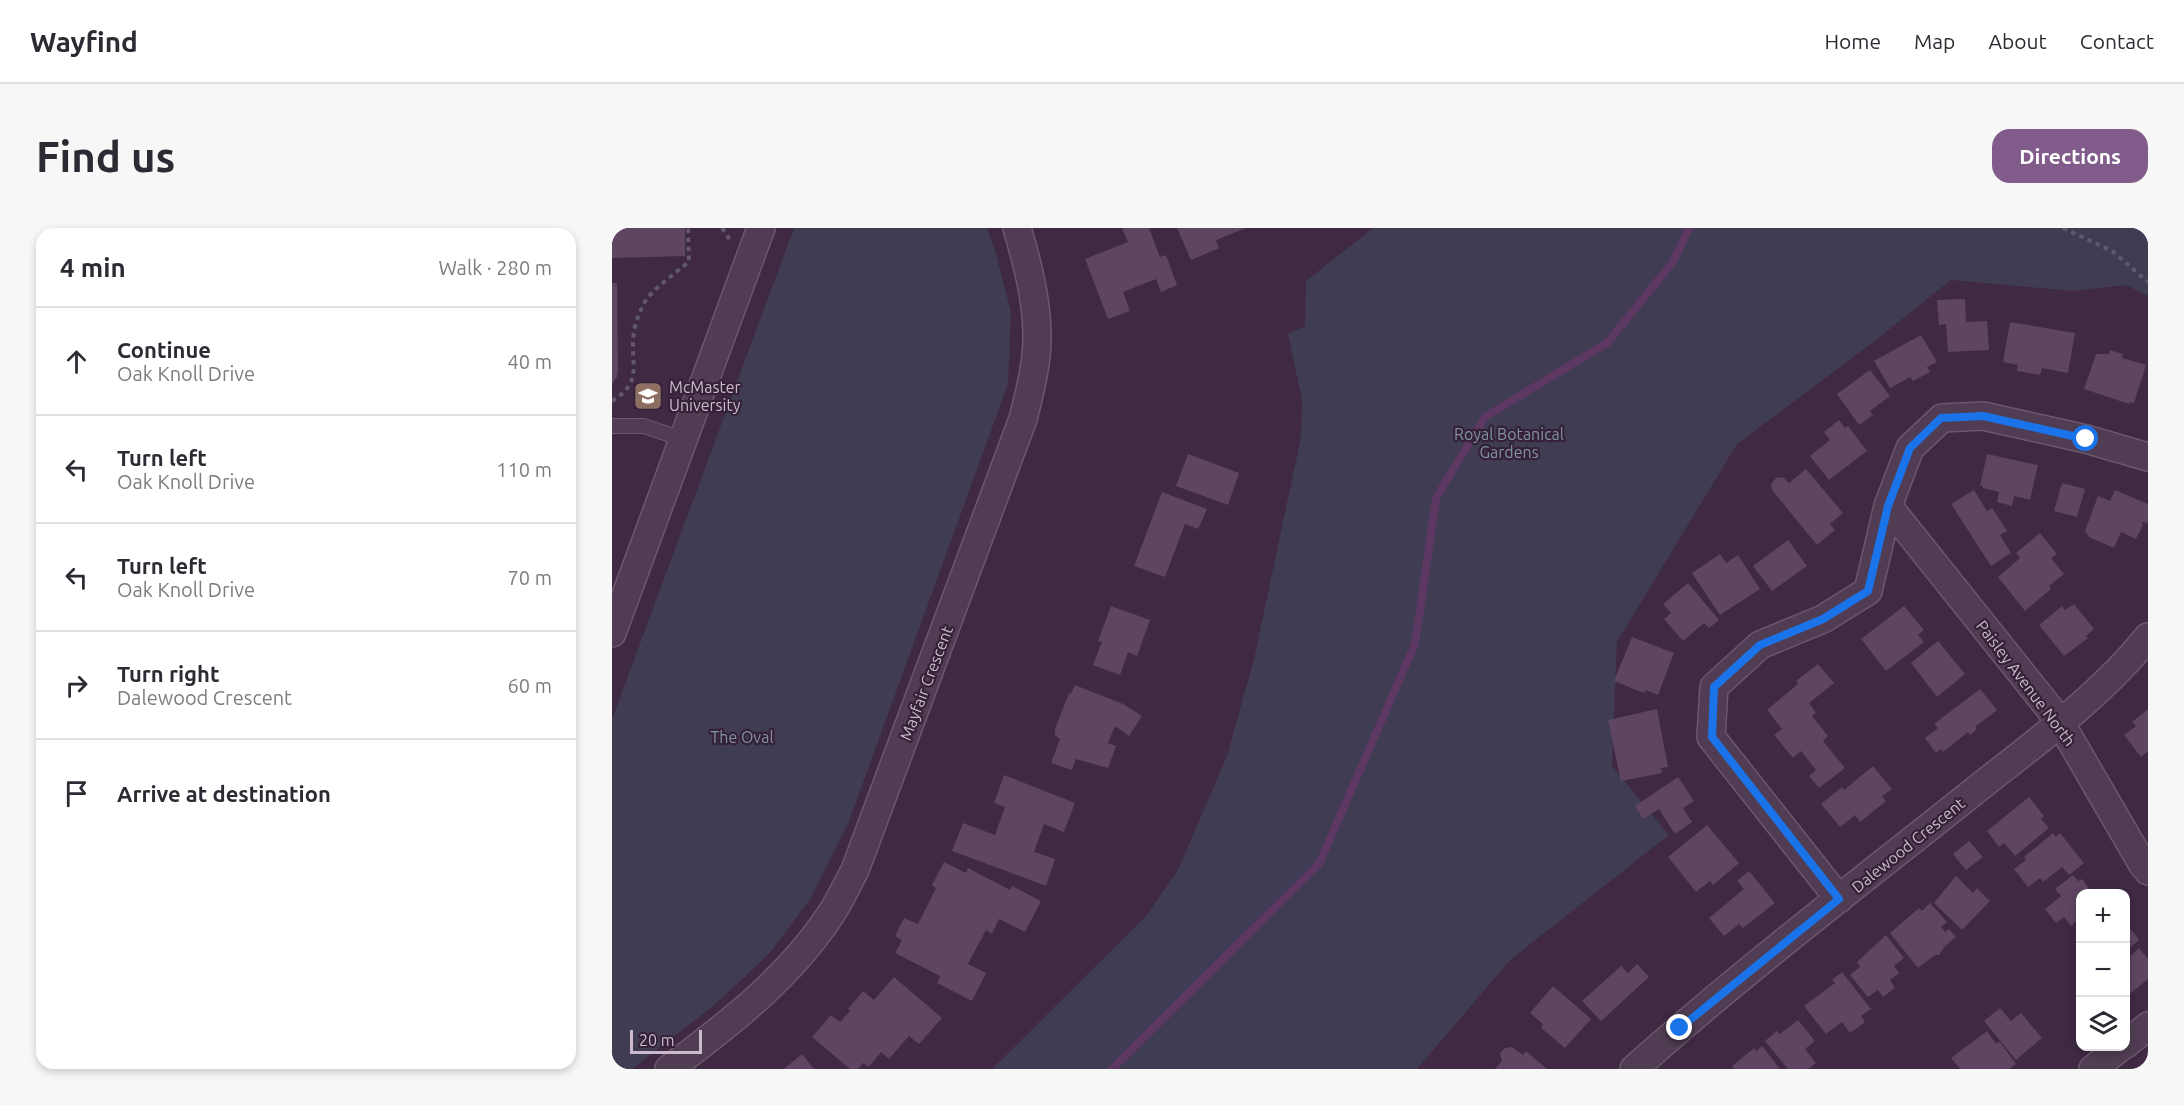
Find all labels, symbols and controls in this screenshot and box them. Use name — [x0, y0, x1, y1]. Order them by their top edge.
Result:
text: Wayfind — [30, 26, 138, 57]
text: Home — [1824, 29, 1881, 53]
text: Map — [1914, 29, 1955, 53]
text: About — [1988, 29, 2047, 53]
text: Contact — [2080, 29, 2154, 53]
button: Directions — [1992, 129, 2148, 183]
text: Find us — [36, 133, 175, 180]
text: 4 min — [60, 253, 126, 282]
text: Walk · 280 m — [439, 256, 552, 279]
text: Continue — [117, 337, 211, 362]
icon: ahead — [60, 345, 93, 378]
text: 40 m — [508, 350, 552, 373]
text: Oak Knoll Drive — [117, 362, 255, 385]
place label: McMaster University — [669, 378, 741, 414]
school or university icon: McMaster University — [632, 380, 664, 412]
park label: Royal Botanical Gardens — [1454, 425, 1564, 461]
route start — [2072, 425, 2098, 451]
text: Turn left — [117, 445, 207, 470]
icon: left — [60, 453, 93, 486]
text: 110 m — [496, 458, 552, 481]
text: Oak Knoll Drive — [117, 470, 255, 493]
text: Turn left — [117, 553, 207, 578]
icon: left — [60, 561, 93, 594]
text: 70 m — [508, 566, 552, 589]
text: Oak Knoll Drive — [117, 578, 255, 601]
street label: Paisley Avenue North — [1973, 617, 2079, 749]
street label: Mayfair Crescent — [896, 623, 956, 743]
text: Turn right — [117, 661, 219, 686]
icon: right — [60, 669, 93, 702]
text: 60 m — [508, 674, 552, 697]
text: Dalewood Crescent — [117, 686, 292, 709]
park label: The Oval — [710, 728, 774, 746]
icon: arrive — [60, 777, 93, 810]
text: Arrive at destination — [117, 781, 331, 806]
street label: Dalewood Crescent — [1848, 794, 1969, 896]
map controls — [2076, 889, 2130, 1051]
button: + — [2076, 889, 2130, 943]
button: − — [2076, 943, 2130, 997]
button: layers — [2076, 997, 2130, 1051]
route end — [1666, 1014, 1692, 1040]
scale bar — [630, 1027, 702, 1054]
text: 20 m — [639, 1031, 675, 1049]

